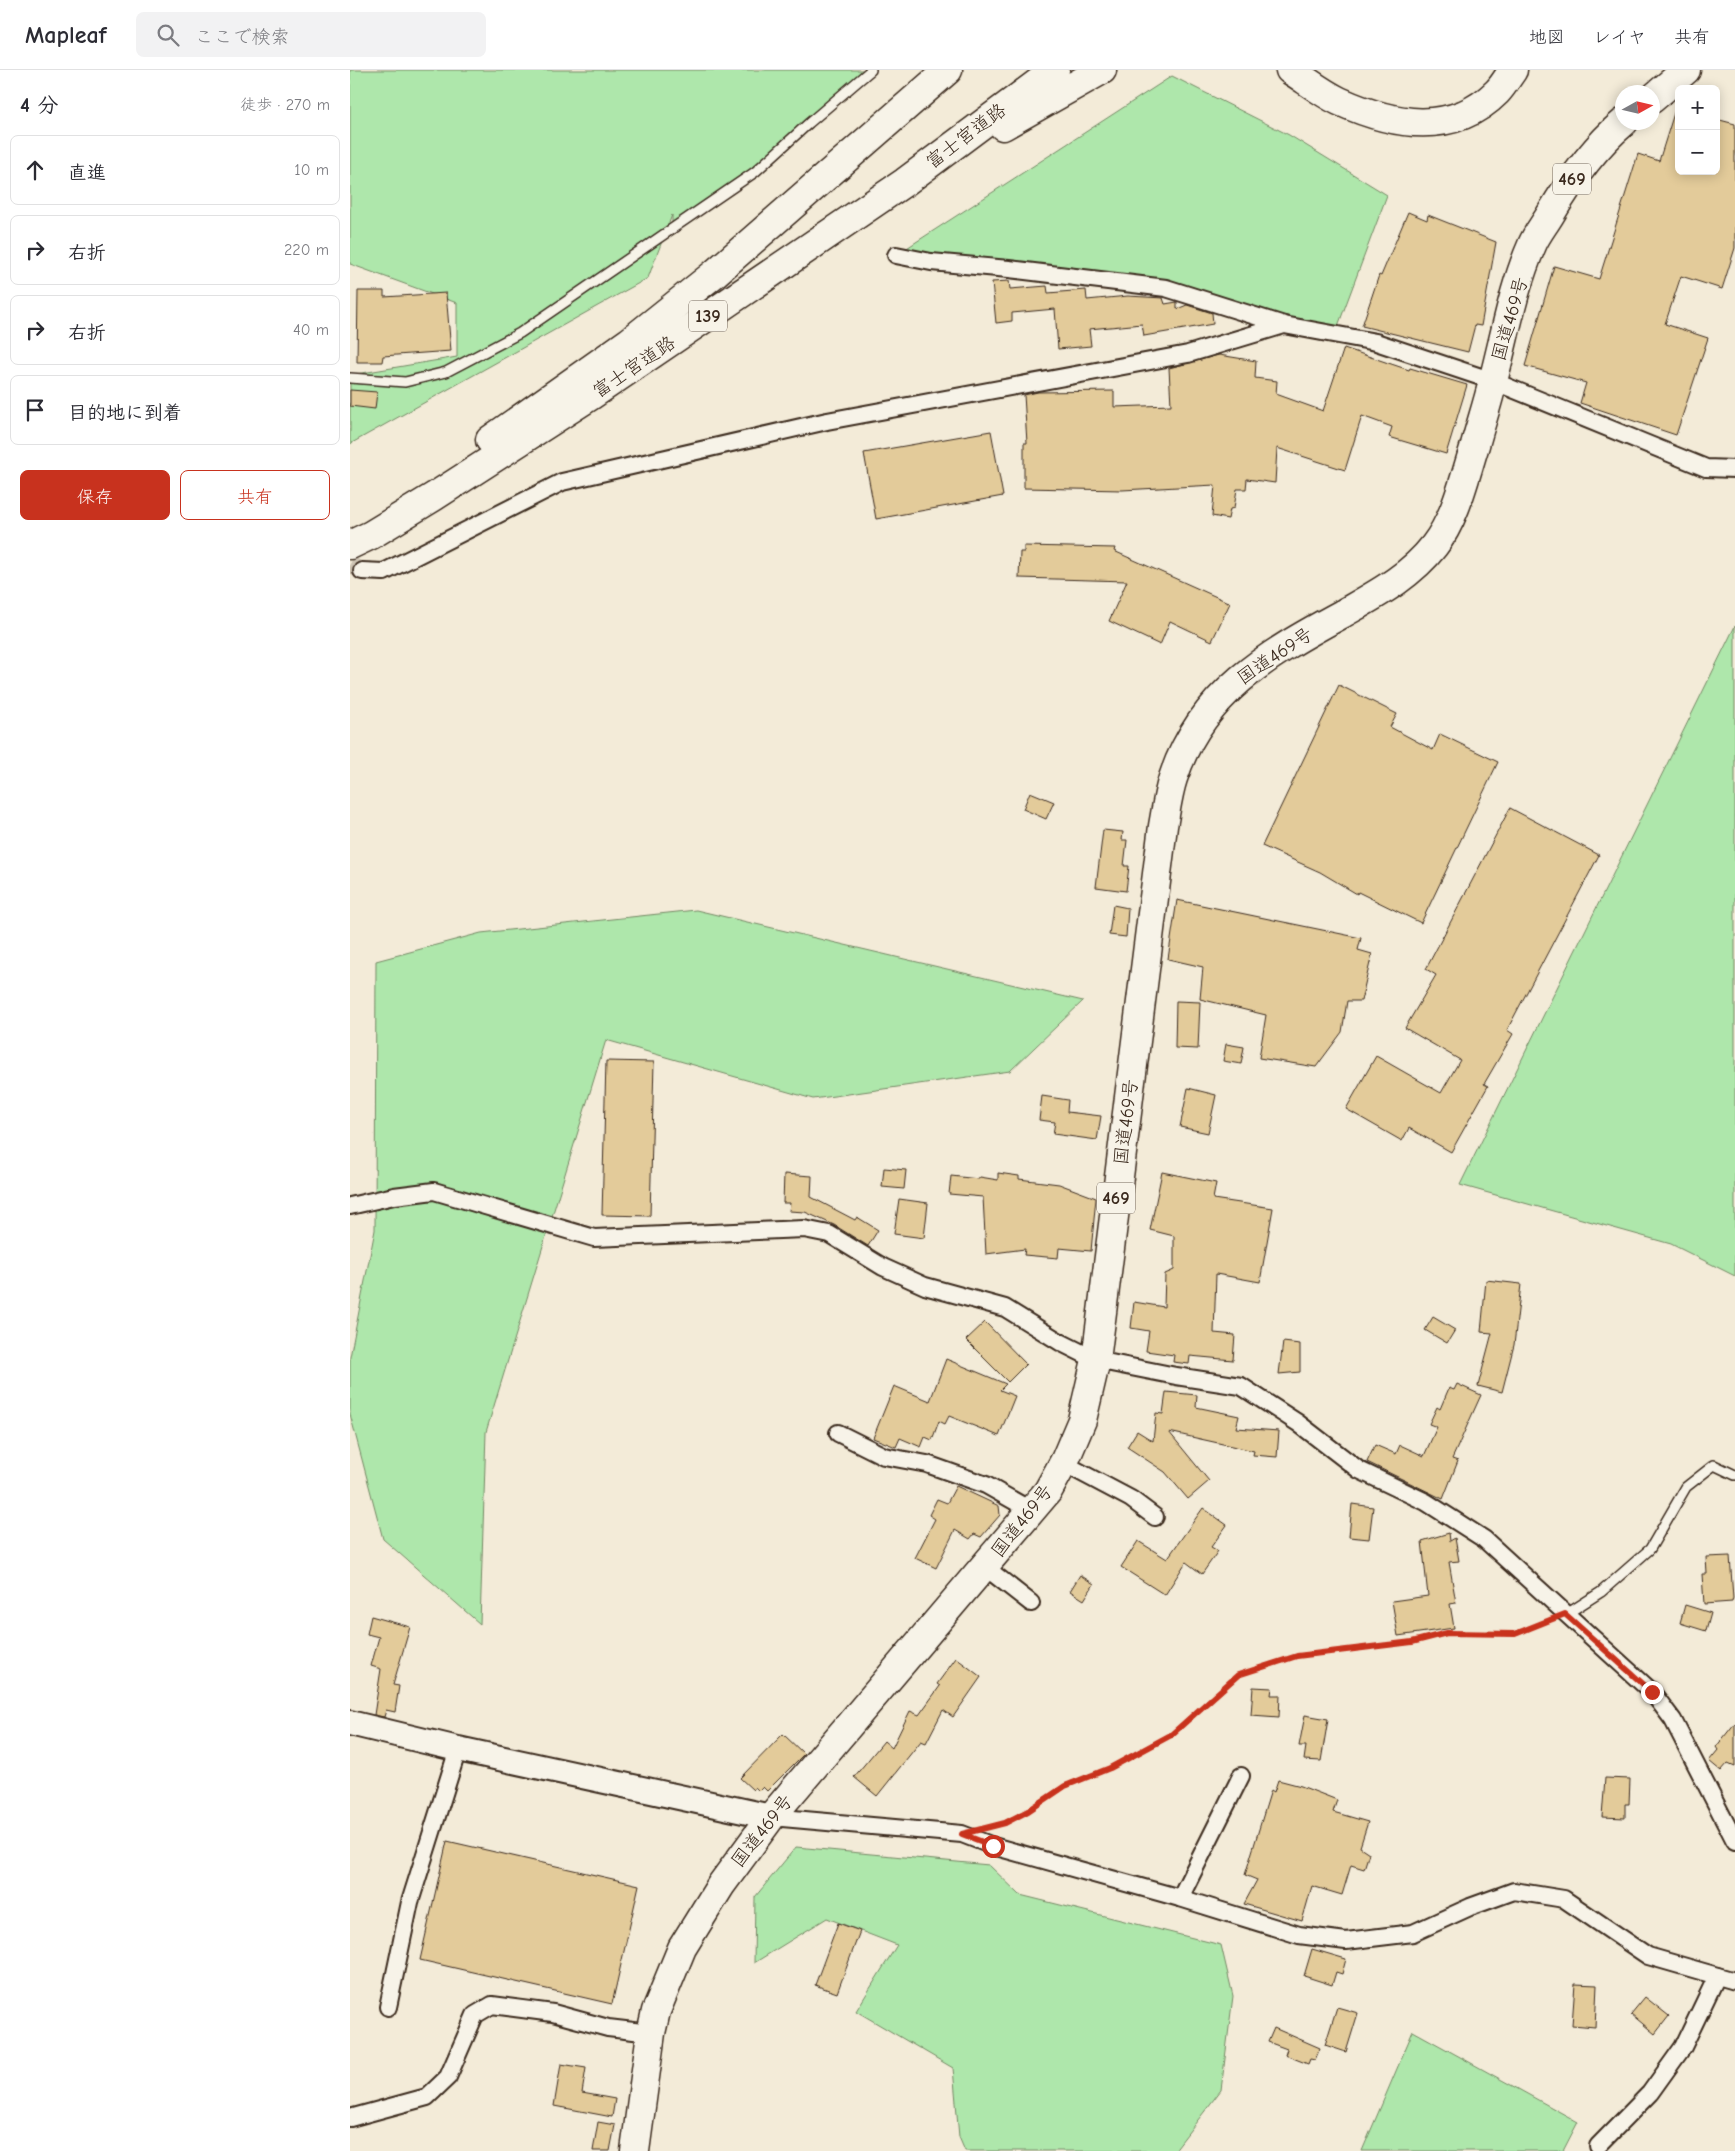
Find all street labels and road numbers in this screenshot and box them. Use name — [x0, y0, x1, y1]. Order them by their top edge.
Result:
street label: 富士宮道路 — [921, 99, 1011, 173]
road number: 469 — [1553, 164, 1591, 195]
street label: 国道469号 — [1487, 274, 1533, 364]
road number: 139 — [689, 300, 727, 332]
street label: 富士宮道路 — [588, 331, 680, 403]
street label: 国道469号 — [1233, 623, 1317, 689]
street label: 国道469号 — [1110, 1078, 1142, 1166]
road number: 469 — [1097, 1182, 1135, 1214]
street label: 国道469号 — [987, 1480, 1057, 1562]
street label: 国道469号 — [727, 1790, 797, 1872]

